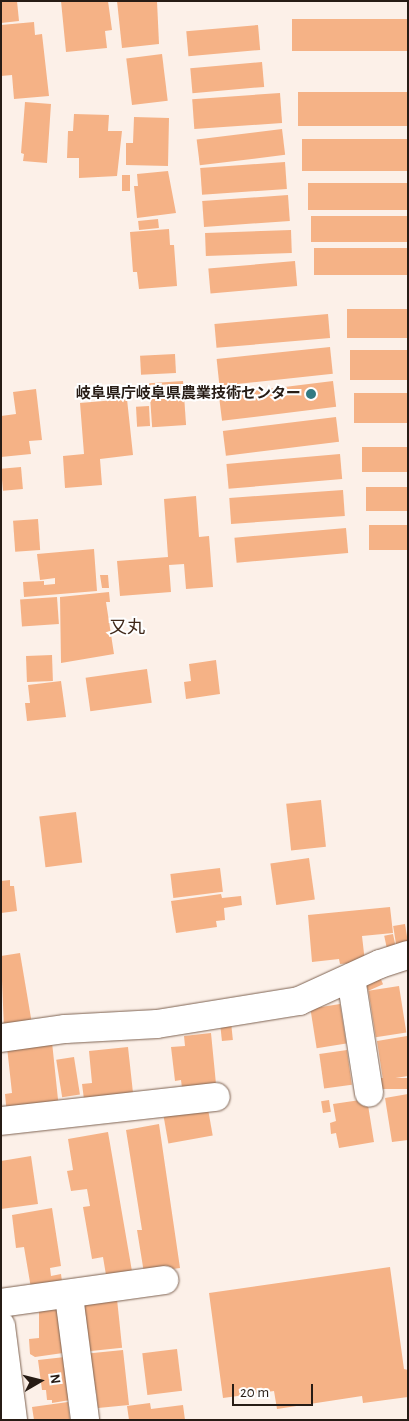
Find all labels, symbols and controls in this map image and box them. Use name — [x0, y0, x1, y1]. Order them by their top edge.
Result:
place label: 岐阜県庁岐阜県農業技術センター — [76, 385, 301, 403]
marker: 岐阜県庁岐阜県農業技術センター — [305, 388, 317, 400]
district label: 又丸 — [109, 617, 145, 639]
north arrow — [15, 1356, 65, 1406]
text: N — [47, 1373, 62, 1385]
scale bar — [234, 1374, 315, 1406]
text: 20 m — [240, 1385, 269, 1400]

